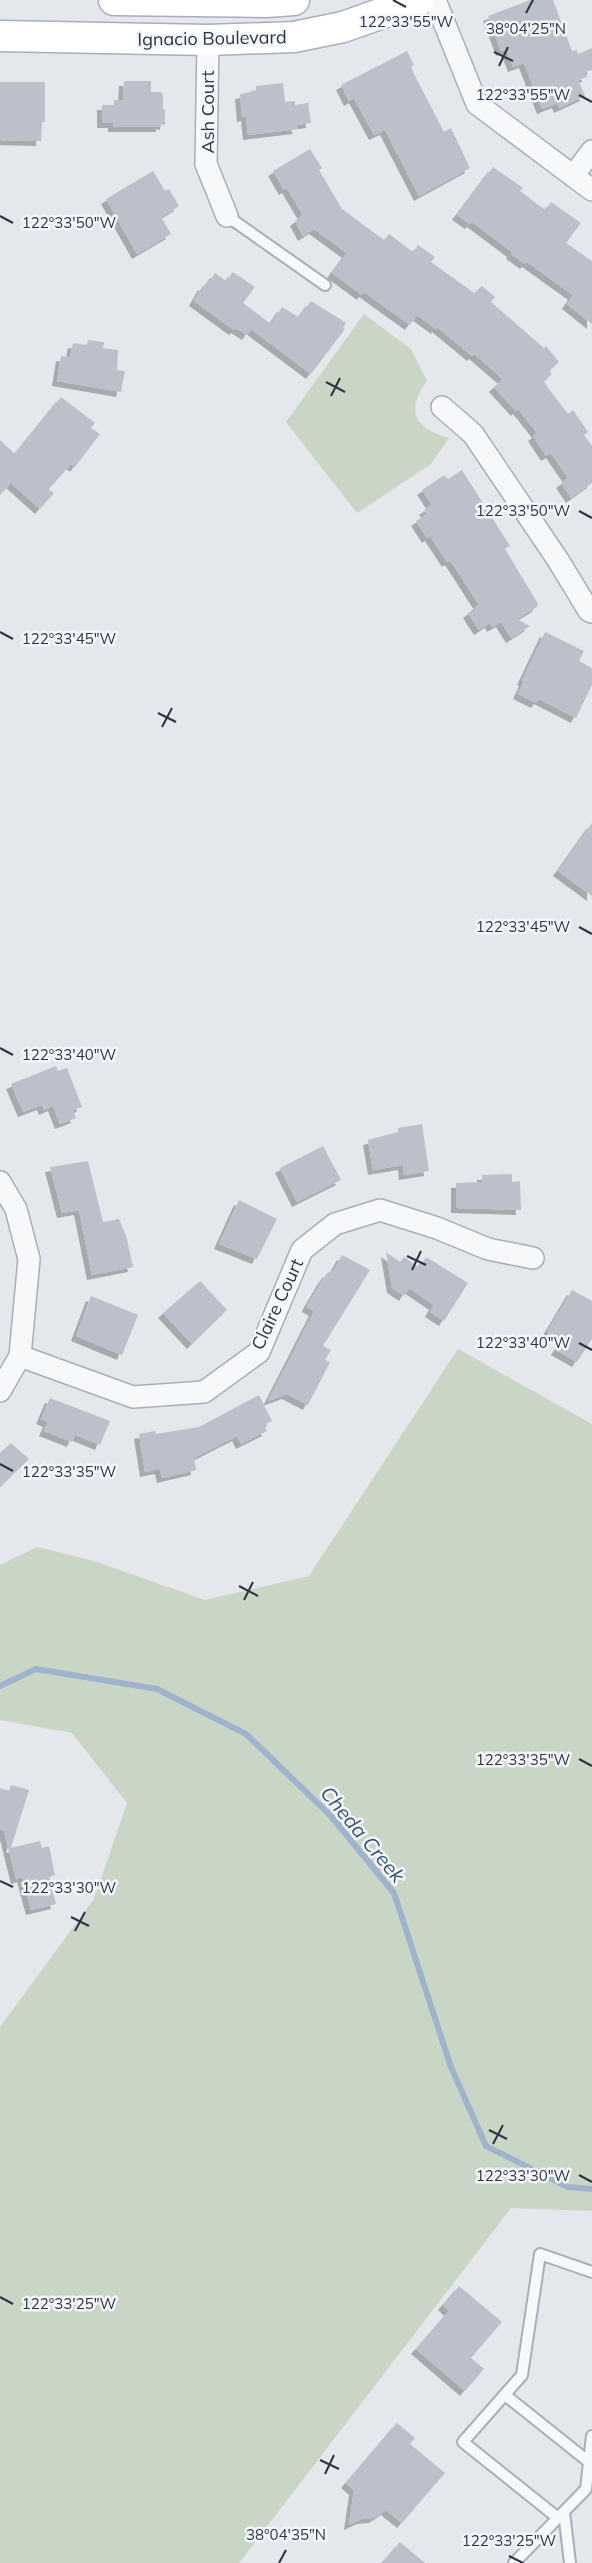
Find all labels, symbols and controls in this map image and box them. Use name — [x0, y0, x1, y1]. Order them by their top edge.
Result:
text: 122°33'55"W — [359, 12, 454, 31]
text: 38°04'25"N — [486, 19, 566, 38]
street label: Ignacio Boulevard — [137, 25, 287, 51]
street label: Ash Court — [196, 71, 219, 153]
text: 122°33'55"W — [476, 85, 571, 104]
text: 122°33'50"W — [22, 213, 117, 232]
text: 122°33'50"W — [476, 501, 571, 520]
text: 122°33'45"W — [22, 629, 117, 648]
text: 122°33'45"W — [476, 917, 571, 936]
text: 122°33'40"W — [22, 1045, 117, 1064]
street label: Claire Court — [246, 1255, 308, 1353]
text: 122°33'40"W — [476, 1333, 571, 1352]
text: 122°33'35"W — [22, 1462, 117, 1481]
text: 122°33'35"W — [476, 1750, 571, 1769]
water label: Cheda Creek — [315, 1781, 411, 1888]
text: 122°33'30"W — [22, 1878, 117, 1897]
text: 122°33'30"W — [476, 2166, 571, 2185]
text: 122°33'25"W — [22, 2294, 117, 2313]
text: 38°04'35"N — [246, 2525, 326, 2544]
text: 122°33'25"W — [462, 2531, 557, 2550]

